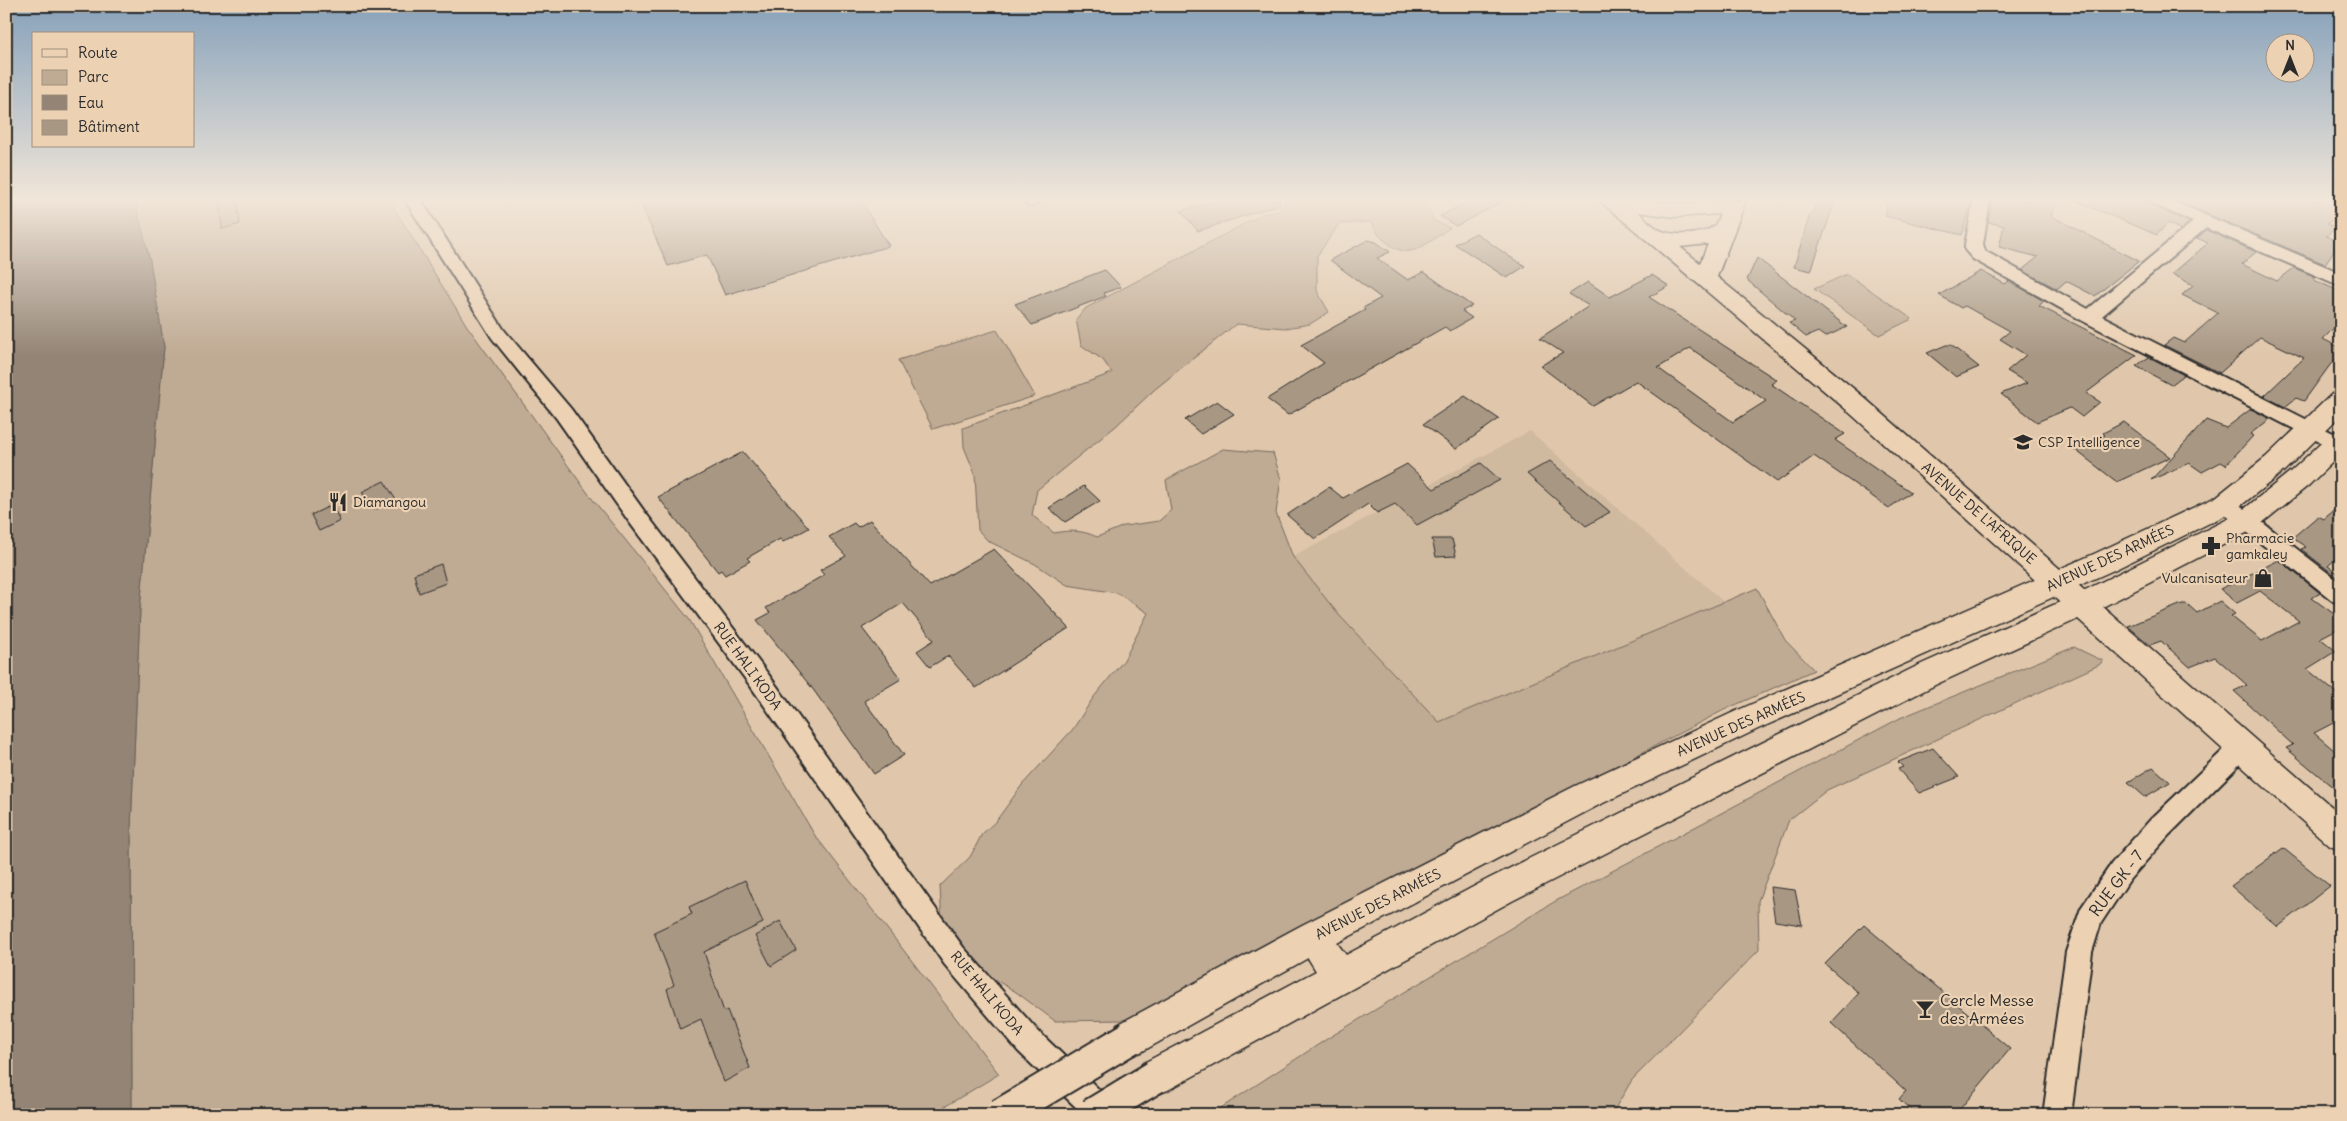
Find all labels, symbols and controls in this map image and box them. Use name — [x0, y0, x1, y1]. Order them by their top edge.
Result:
legend — [32, 32, 195, 148]
north arrow — [2264, 32, 2314, 82]
text: N — [2285, 36, 2295, 54]
text: Route — [78, 43, 118, 62]
text: Parc — [78, 67, 109, 86]
text: Eau — [78, 93, 104, 112]
text: Bâtiment — [78, 117, 140, 136]
school or university icon: CSP Intelligence — [2012, 431, 2034, 453]
place label: CSP Intelligence — [2038, 433, 2140, 451]
street label: AVENUE DE L'AFRIQUE — [1918, 458, 2040, 568]
restaurant icon: Diamangou — [327, 491, 349, 513]
place label: Diamangou — [353, 493, 426, 511]
street label: AVENUE DES ARMÉES — [2043, 520, 2177, 595]
place label: Pharmacie gamkaley — [2226, 529, 2294, 563]
pharmacy icon: Pharmacie gamkaley — [2200, 535, 2222, 557]
shop icon: Vulcanisateur — [2252, 567, 2274, 589]
place label: Vulcanisateur — [2162, 569, 2248, 587]
street label: RUE HALI KODA — [710, 619, 786, 713]
street label: AVENUE DES ARMÉES — [1674, 687, 1808, 760]
street label: RUE GK - 7 — [2085, 846, 2148, 920]
street label: AVENUE DES ARMÉES — [1312, 864, 1444, 944]
street label: RUE HALI KODA — [947, 947, 1027, 1039]
place label: Cercle Messe des Armées — [1940, 990, 2034, 1028]
bar icon: Cercle Messe des Armées — [1914, 998, 1936, 1020]

